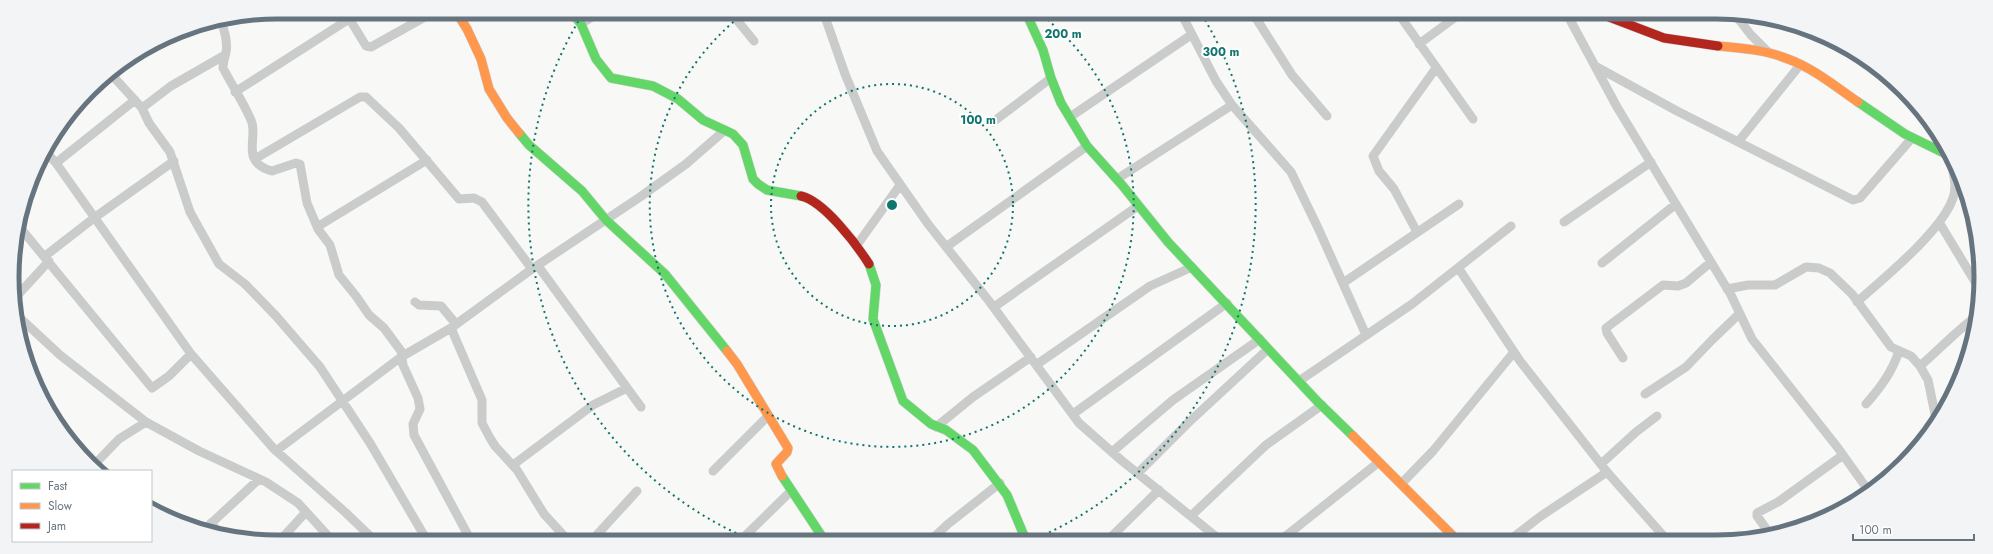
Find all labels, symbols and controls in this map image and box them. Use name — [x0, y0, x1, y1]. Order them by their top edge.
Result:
text: 200 m — [1044, 25, 1082, 43]
text: 300 m — [1203, 43, 1240, 61]
text: 100 m — [960, 111, 996, 129]
centre of rings — [885, 198, 899, 212]
legend — [12, 470, 152, 542]
text: Fast — [48, 477, 67, 495]
text: Slow — [48, 497, 73, 515]
scale bar — [1853, 516, 1974, 542]
text: Jam — [46, 517, 66, 535]
text: 100 m — [1859, 521, 1892, 539]

